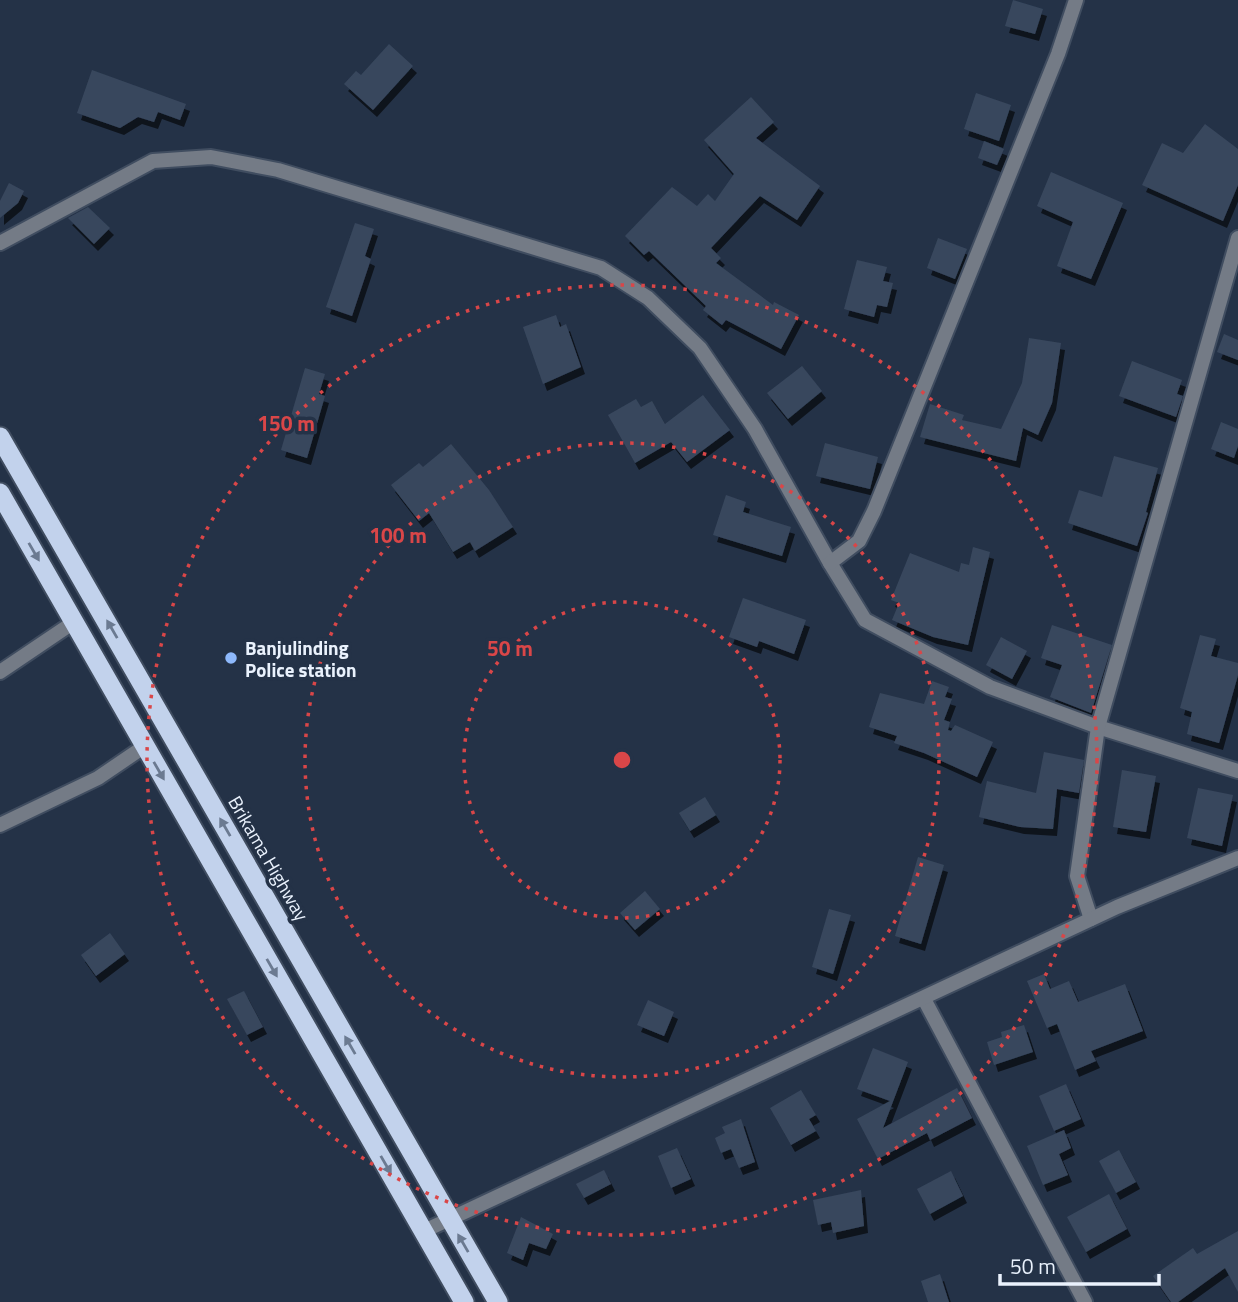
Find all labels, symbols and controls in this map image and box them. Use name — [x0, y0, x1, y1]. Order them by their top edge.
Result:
text: 150 m — [257, 407, 315, 439]
text: 100 m — [369, 519, 427, 551]
one-way arrow — [28, 543, 40, 562]
one-way arrow — [106, 620, 118, 639]
text: 50 m — [487, 632, 533, 664]
place label: Banjulinding Police station — [245, 633, 357, 684]
marker: Banjulinding Police station — [223, 650, 239, 666]
centre of rings — [610, 748, 634, 772]
one-way arrow — [153, 761, 165, 781]
street label: Brikama Highway — [221, 790, 317, 926]
one-way arrow — [219, 817, 231, 836]
one-way arrow — [266, 959, 279, 978]
one-way arrow — [344, 1036, 356, 1055]
one-way arrow — [380, 1156, 392, 1175]
one-way arrow — [458, 1233, 470, 1253]
scale bar — [1000, 1242, 1159, 1286]
text: 50 m — [1010, 1250, 1056, 1282]

